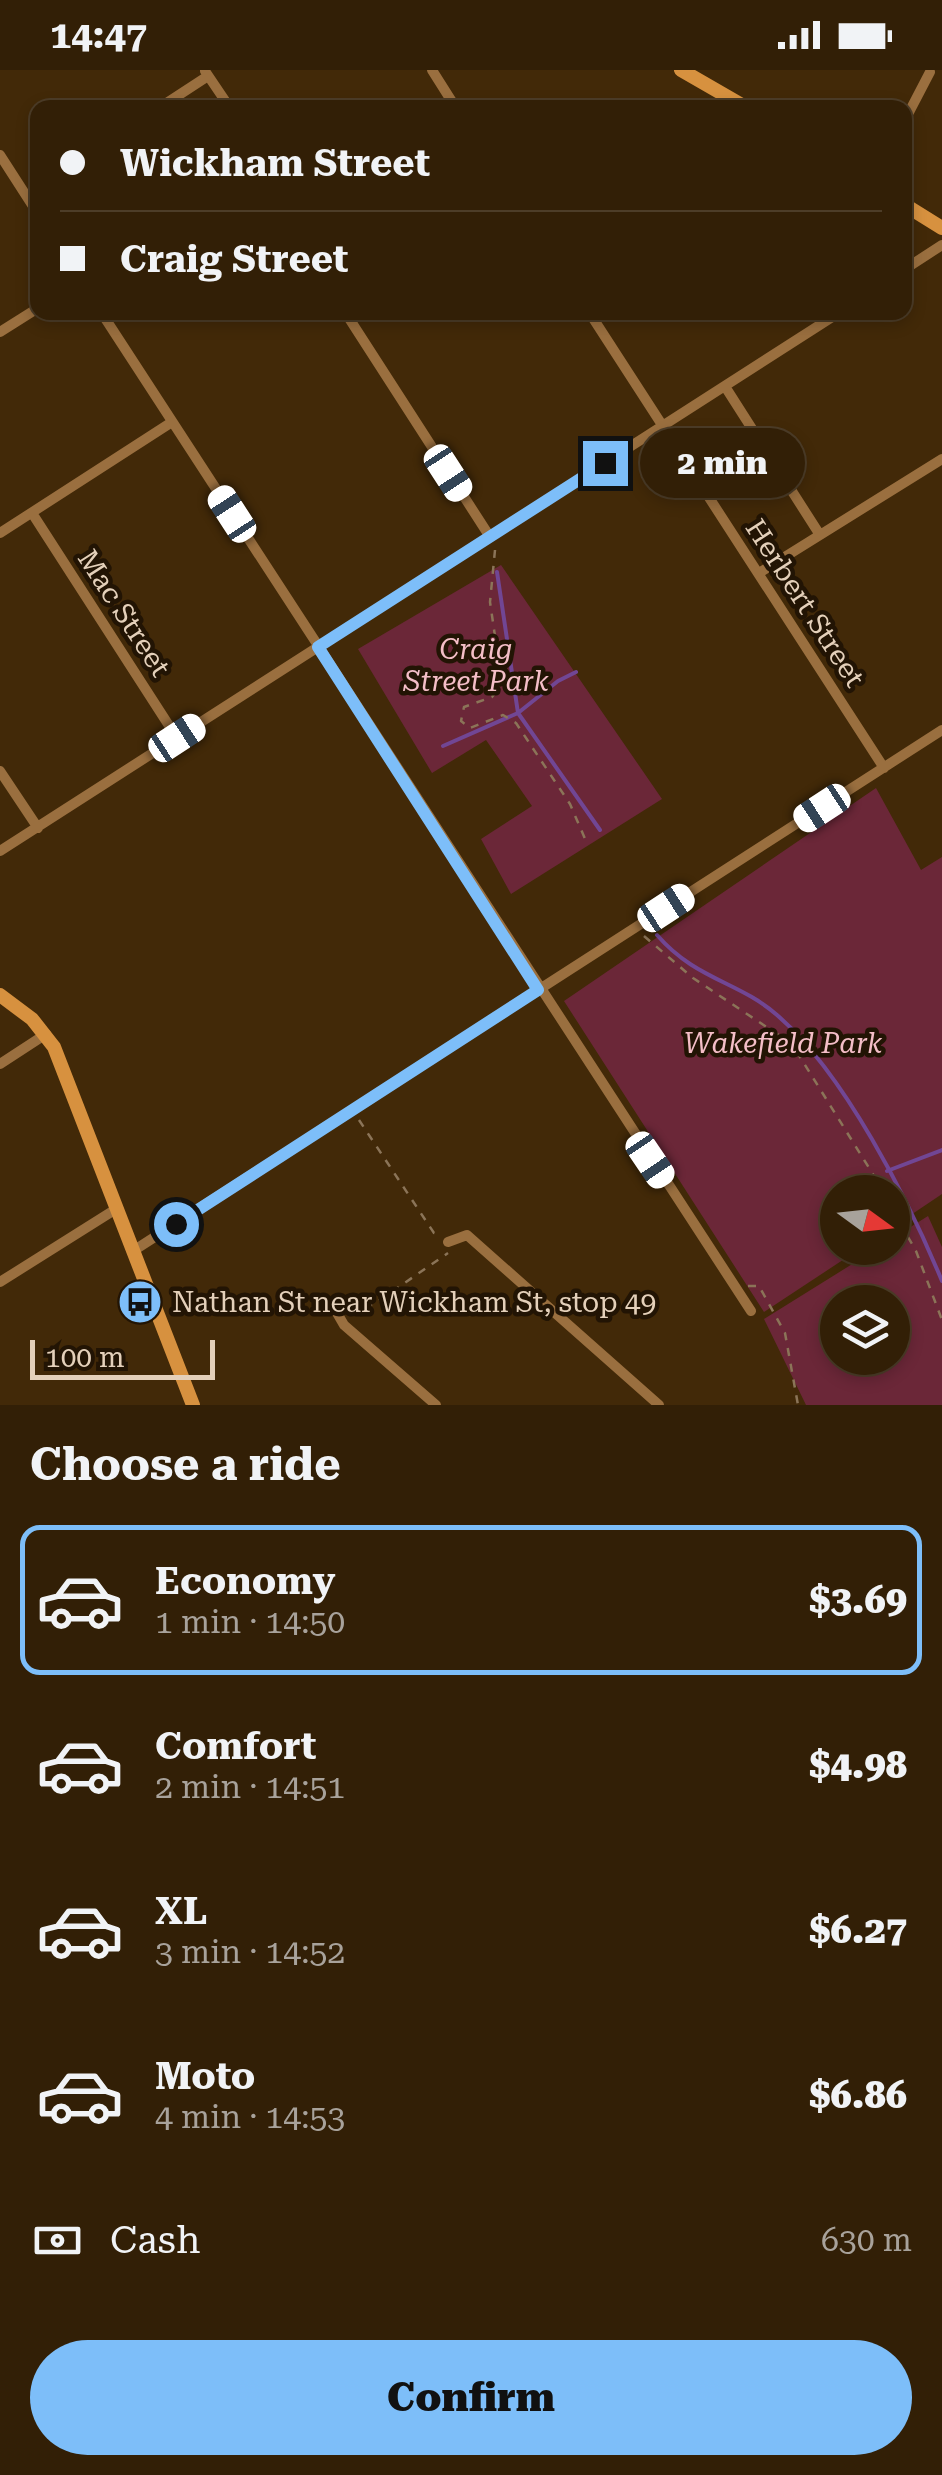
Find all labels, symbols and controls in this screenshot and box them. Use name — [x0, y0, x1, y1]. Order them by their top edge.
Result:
text: 14:47 — [50, 13, 147, 57]
text: Wickham Street — [120, 141, 430, 185]
text: Craig Street — [120, 237, 349, 281]
callout: 2 min — [640, 428, 805, 498]
car — [419, 440, 477, 506]
route end — [583, 441, 628, 486]
text: 2 min — [678, 444, 767, 482]
car — [203, 481, 261, 547]
street label: Herbert Street — [739, 513, 871, 693]
street label: Mac Street — [71, 543, 177, 683]
park label: Craig Street Park — [402, 633, 549, 698]
car — [144, 709, 210, 767]
car — [789, 779, 855, 837]
car — [633, 879, 699, 937]
park label: Wakefield Park — [684, 1027, 883, 1060]
car — [621, 1127, 679, 1193]
north arrow — [820, 1175, 910, 1265]
map controls — [820, 1175, 910, 1375]
route start — [154, 1202, 199, 1247]
bus stop icon: Nathan St near Wickham St, stop 49 — [117, 1279, 163, 1325]
button: layers — [820, 1285, 910, 1375]
place label: Nathan St near Wickham St, stop 49 — [172, 1286, 656, 1319]
scale bar — [30, 1335, 215, 1380]
text: 100 m — [45, 1341, 125, 1374]
text: Choose a ride — [30, 1438, 341, 1491]
icon: car — [35, 1555, 125, 1645]
text: Economy — [155, 1559, 335, 1603]
text: $3.69 — [809, 1578, 907, 1622]
text: 1 min · 14:50 — [155, 1603, 345, 1641]
icon: car — [35, 1720, 125, 1810]
text: Comfort — [155, 1724, 316, 1768]
text: $4.98 — [809, 1743, 907, 1787]
text: 2 min · 14:51 — [155, 1768, 345, 1806]
icon: car — [35, 1885, 125, 1975]
text: XL — [155, 1889, 207, 1933]
text: $6.27 — [809, 1908, 907, 1952]
text: 3 min · 14:52 — [155, 1933, 345, 1971]
icon: car — [35, 2050, 125, 2140]
text: Moto — [155, 2054, 255, 2098]
text: $6.86 — [809, 2073, 907, 2117]
text: 4 min · 14:53 — [155, 2098, 345, 2136]
icon: cash — [30, 2213, 85, 2268]
text: Cash — [110, 2218, 200, 2262]
text: 630 m — [821, 2221, 912, 2259]
button: Confirm — [30, 2340, 912, 2455]

